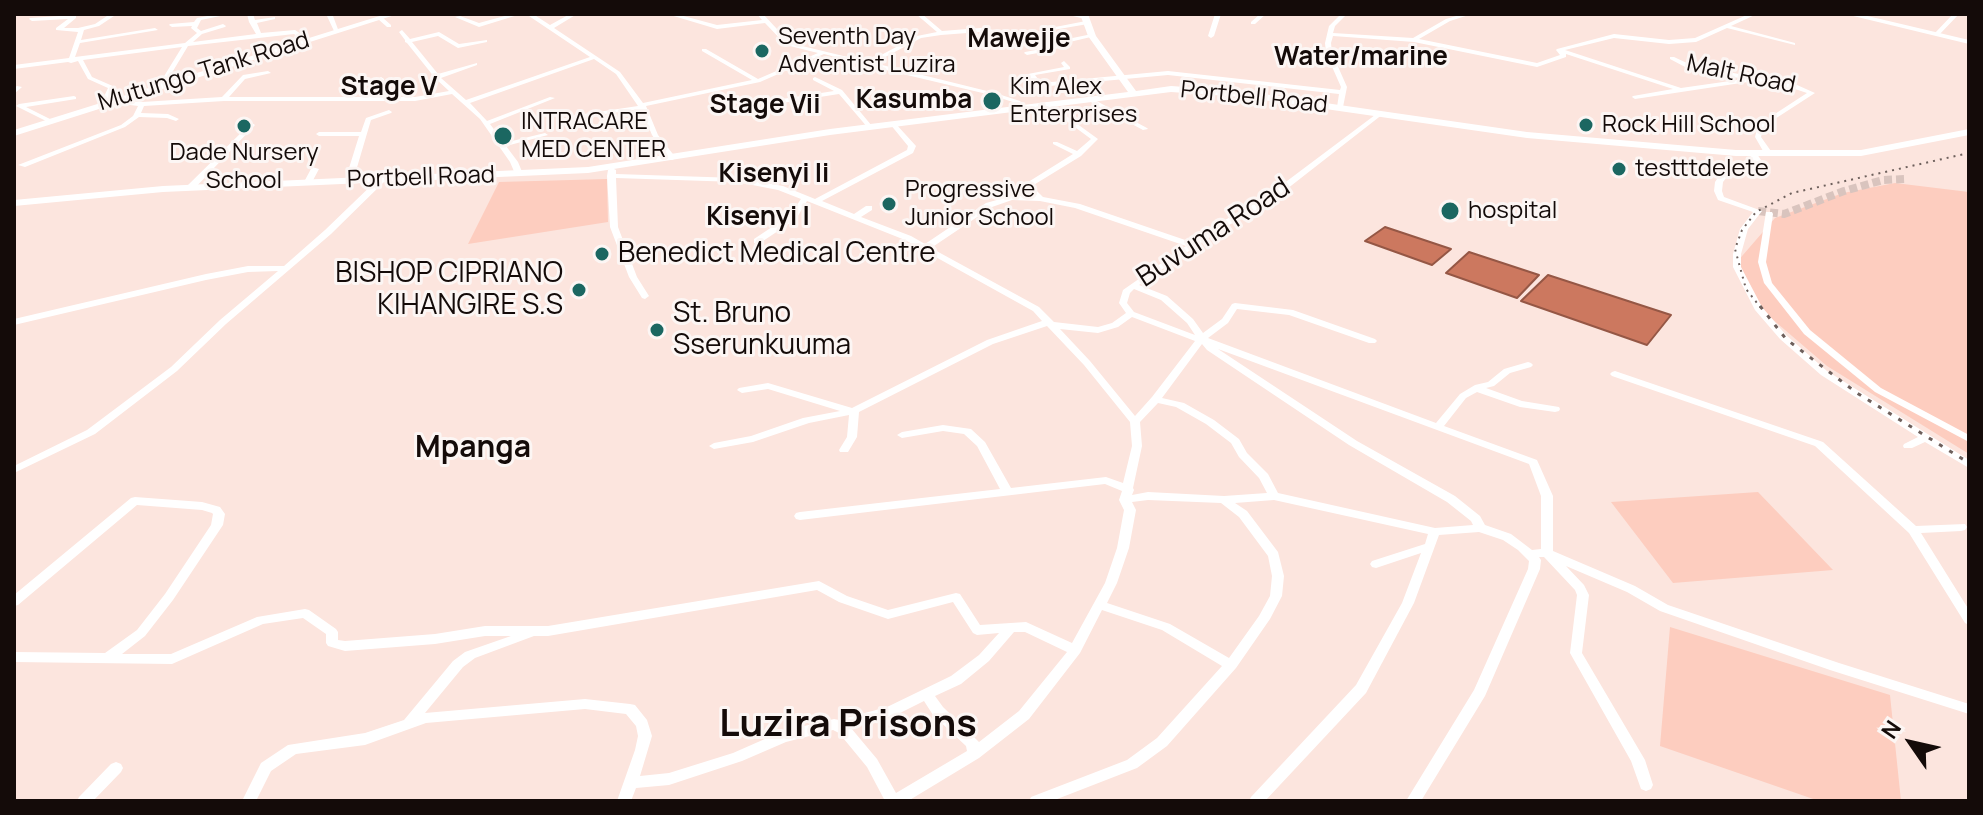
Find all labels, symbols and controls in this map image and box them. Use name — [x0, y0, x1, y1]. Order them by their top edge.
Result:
place label: Seventh Day Adventist Luzira — [778, 23, 956, 79]
district label: Mawejje — [967, 24, 1071, 56]
street label: Mutungo Tank Road — [95, 26, 313, 118]
marker: Seventh Day Adventist Luzira — [753, 42, 771, 60]
district label: Water/marine — [1274, 42, 1448, 74]
street label: Malt Road — [1684, 49, 1798, 101]
district label: Stage V — [341, 72, 437, 104]
place label: Kim Alex Enterprises — [1010, 73, 1137, 129]
street label: Portbell Road — [1179, 76, 1329, 120]
district label: Kasumba — [856, 85, 972, 117]
district label: Stage Vii — [710, 90, 820, 122]
marker: Kim Alex Enterprises — [981, 90, 1003, 112]
place label: INTRACARE MED CENTER — [521, 108, 666, 164]
place label: Rock Hill School — [1602, 111, 1776, 139]
marker: Rock Hill School — [1577, 116, 1595, 134]
marker: Dade Nursery School — [235, 117, 253, 135]
marker: INTRACARE MED CENTER — [492, 125, 514, 147]
place label: Dade Nursery School — [169, 139, 319, 195]
place label: testttdelete — [1635, 155, 1769, 183]
district label: Kisenyi Ii — [719, 159, 829, 191]
marker: testttdelete — [1610, 160, 1628, 178]
street label: Portbell Road — [347, 161, 495, 195]
street label: Buvuma Road — [1131, 171, 1297, 295]
place label: Progressive Junior School — [905, 176, 1054, 232]
marker: Progressive Junior School — [880, 195, 898, 213]
place label: hospital — [1468, 197, 1557, 225]
marker: hospital — [1439, 200, 1461, 222]
district label: Kisenyi I — [706, 202, 810, 234]
place label: Benedict Medical Centre — [618, 237, 936, 271]
marker: Benedict Medical Centre — [593, 245, 611, 263]
place label: BISHOP CIPRIANO KIHANGIRE S.S — [335, 257, 563, 323]
marker: BISHOP CIPRIANO KIHANGIRE S.S — [570, 281, 588, 299]
place label: St. Bruno Sserunkuuma — [673, 297, 851, 363]
marker: St. Bruno Sserunkuuma — [648, 321, 666, 339]
district label: Mpanga — [415, 431, 531, 467]
district label: Luzira Prisons — [719, 702, 977, 748]
north arrow — [1871, 703, 1951, 783]
text: N — [1874, 715, 1908, 745]

